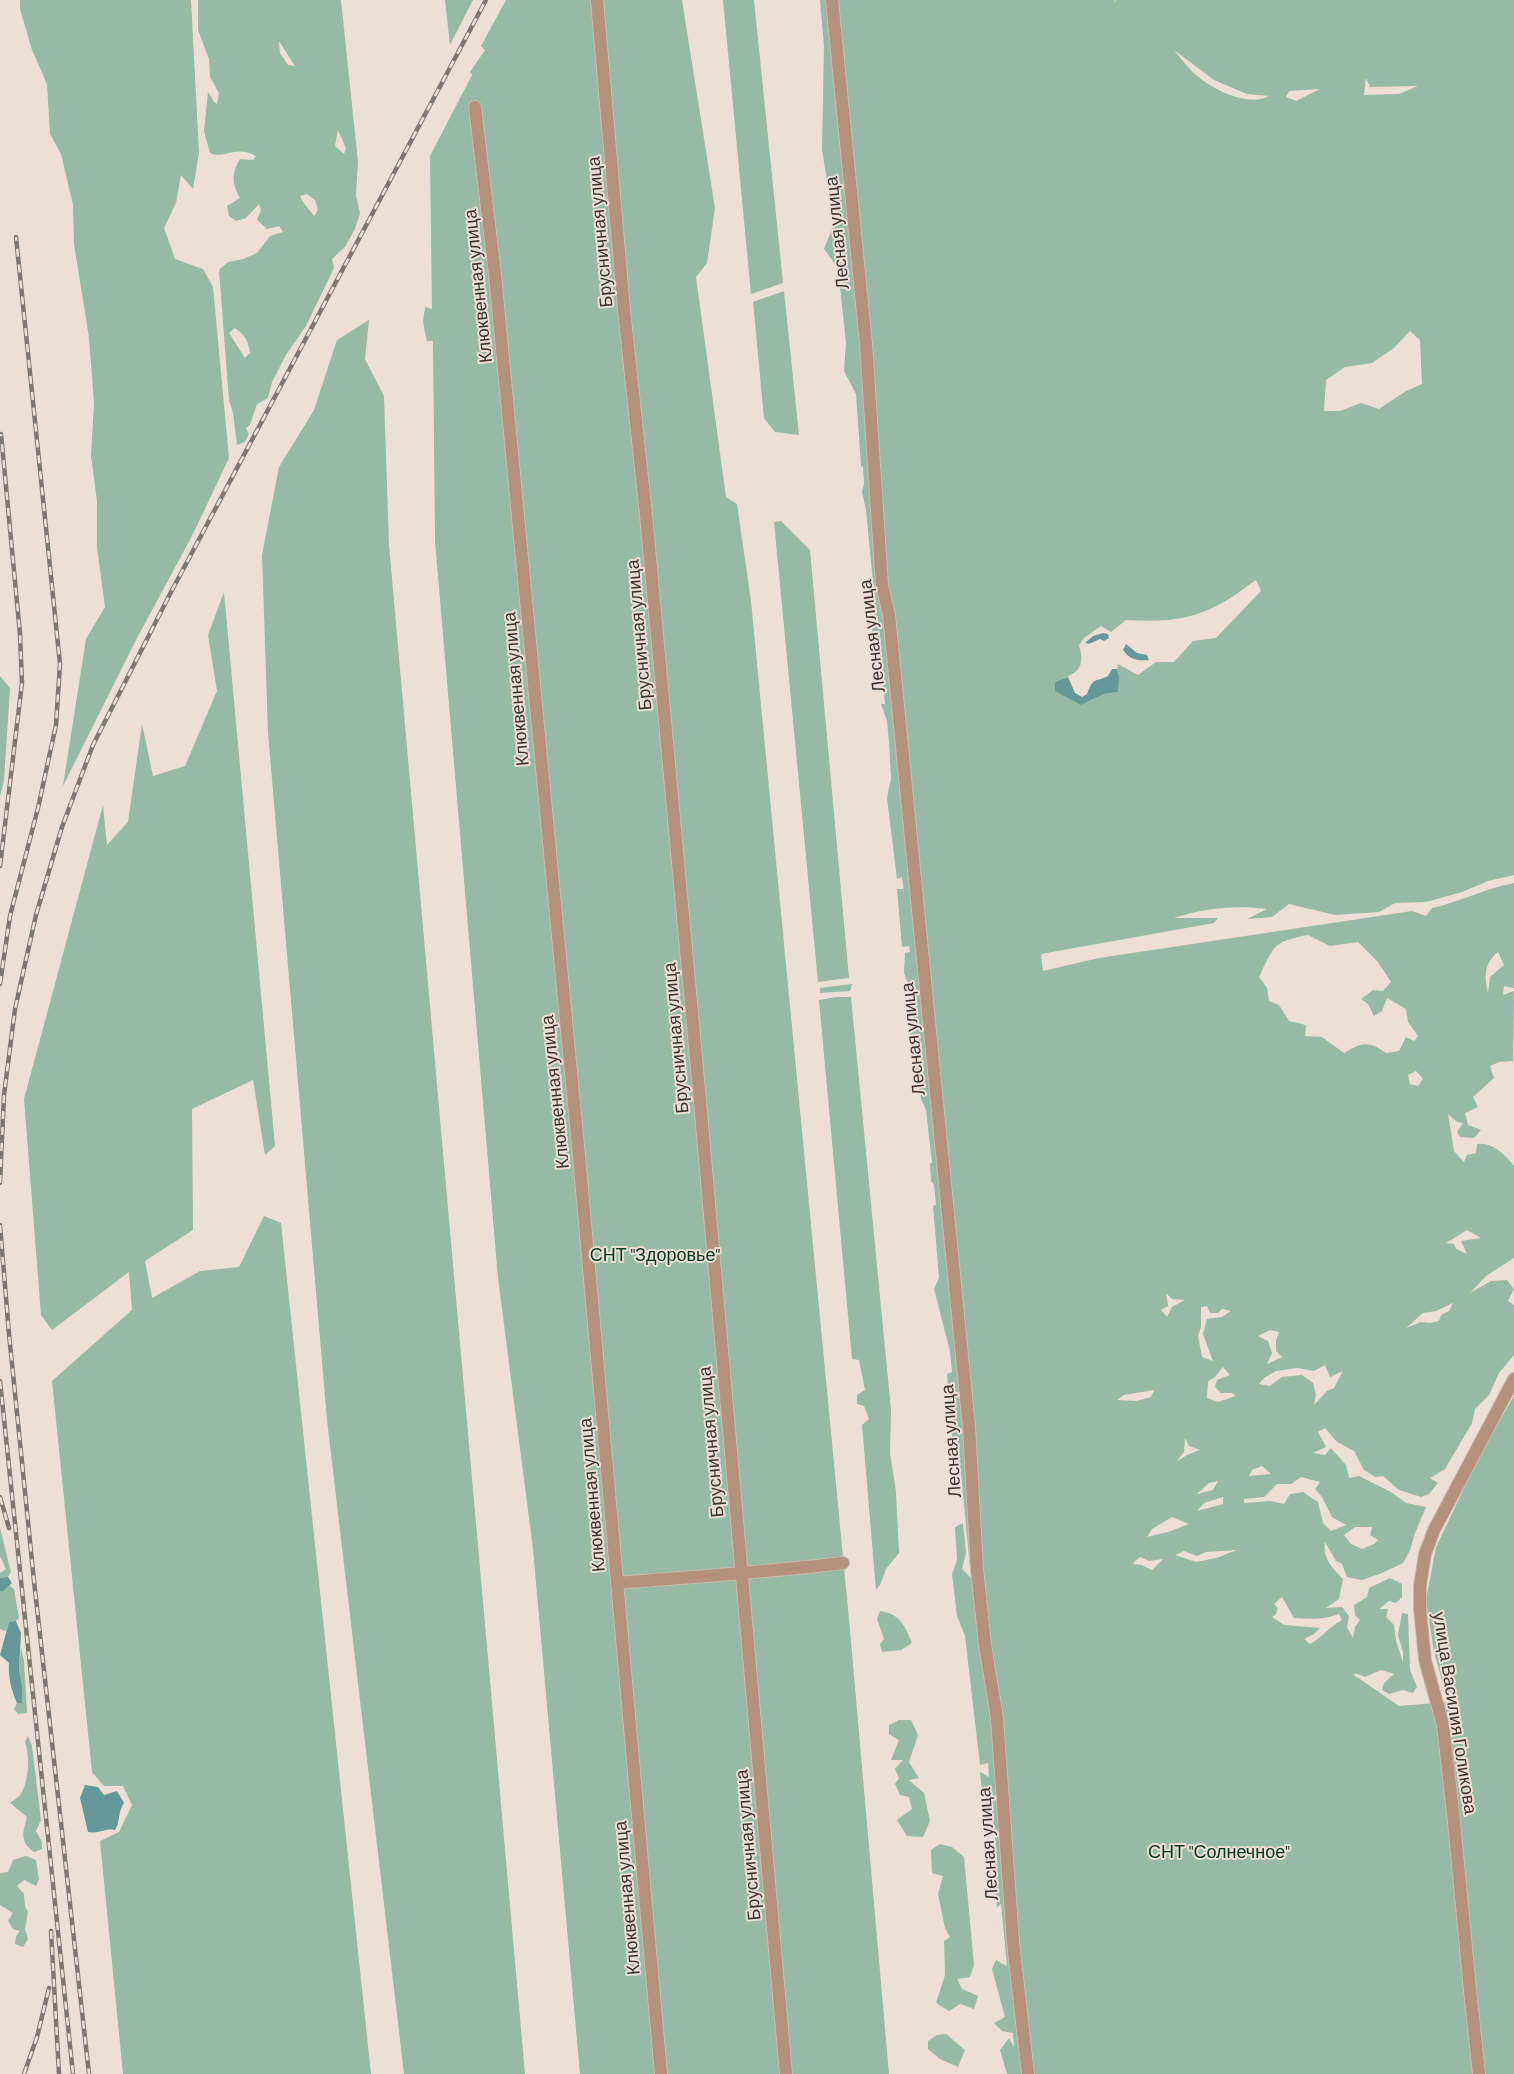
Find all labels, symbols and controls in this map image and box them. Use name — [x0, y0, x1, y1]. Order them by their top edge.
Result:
street label: Брусничная улица — [583, 156, 617, 308]
street label: Лесная улица — [820, 175, 854, 291]
street label: Клюквенная улица — [459, 208, 497, 364]
street label: Брусничная улица — [622, 559, 656, 711]
street label: Лесная улица — [854, 578, 890, 694]
street label: Клюквенная улица — [499, 611, 533, 767]
street label: Брусничная улица — [659, 962, 693, 1114]
street label: Лесная улица — [896, 981, 930, 1097]
street label: Клюквенная улица — [536, 1014, 574, 1170]
park label: СНТ "Здоровье" — [590, 1244, 720, 1266]
street label: Брусничная улица — [694, 1366, 728, 1518]
street label: Лесная улица — [936, 1384, 966, 1498]
street label: Клюквенная улица — [575, 1417, 609, 1573]
street label: улица Василия Голикова — [1428, 1610, 1482, 1816]
street label: Брусничная улица — [731, 1769, 765, 1921]
street label: Лесная улица — [973, 1787, 1003, 1901]
street label: Клюквенная улица — [610, 1820, 644, 1976]
park label: СНТ "Солнечное" — [1148, 1841, 1290, 1863]

